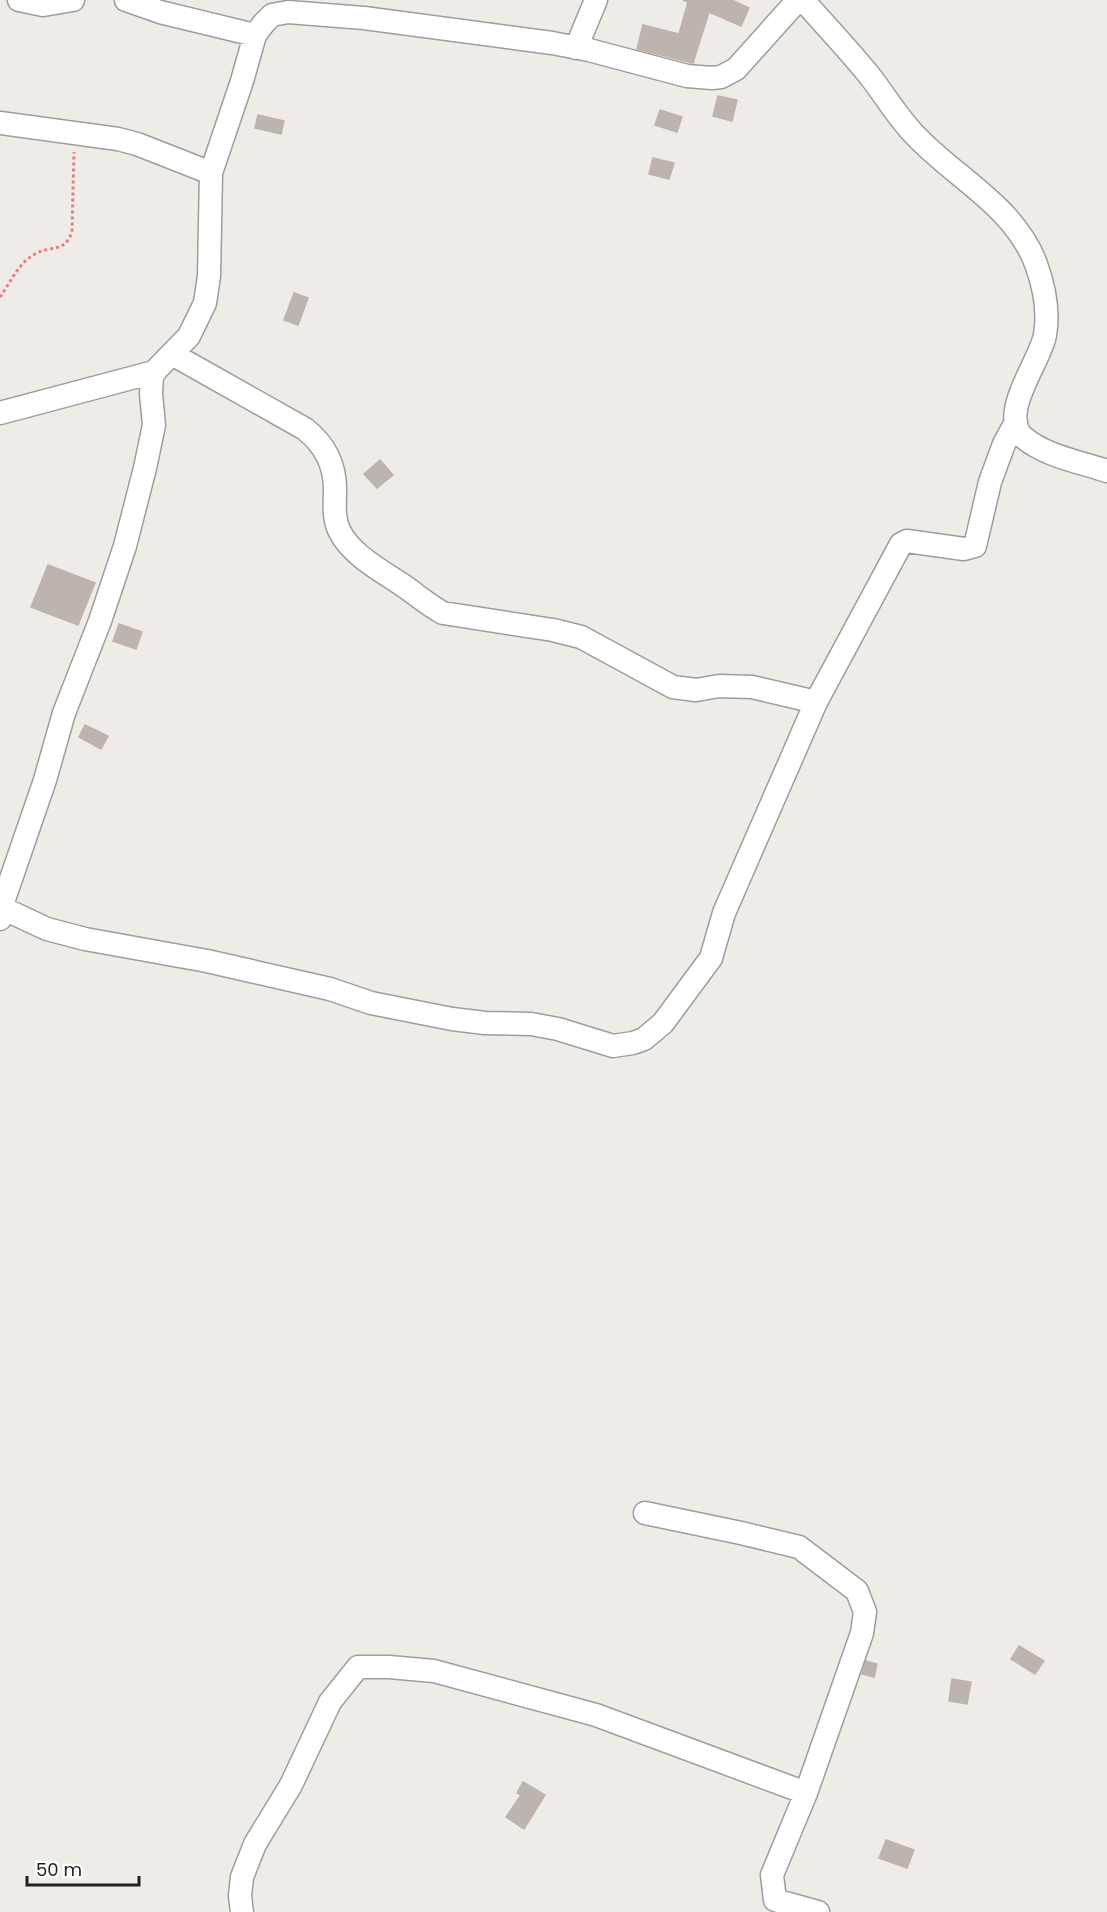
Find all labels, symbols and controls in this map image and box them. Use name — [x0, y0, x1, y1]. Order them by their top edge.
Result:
scale bar — [27, 1849, 140, 1887]
text: 50 m — [36, 1857, 82, 1882]

